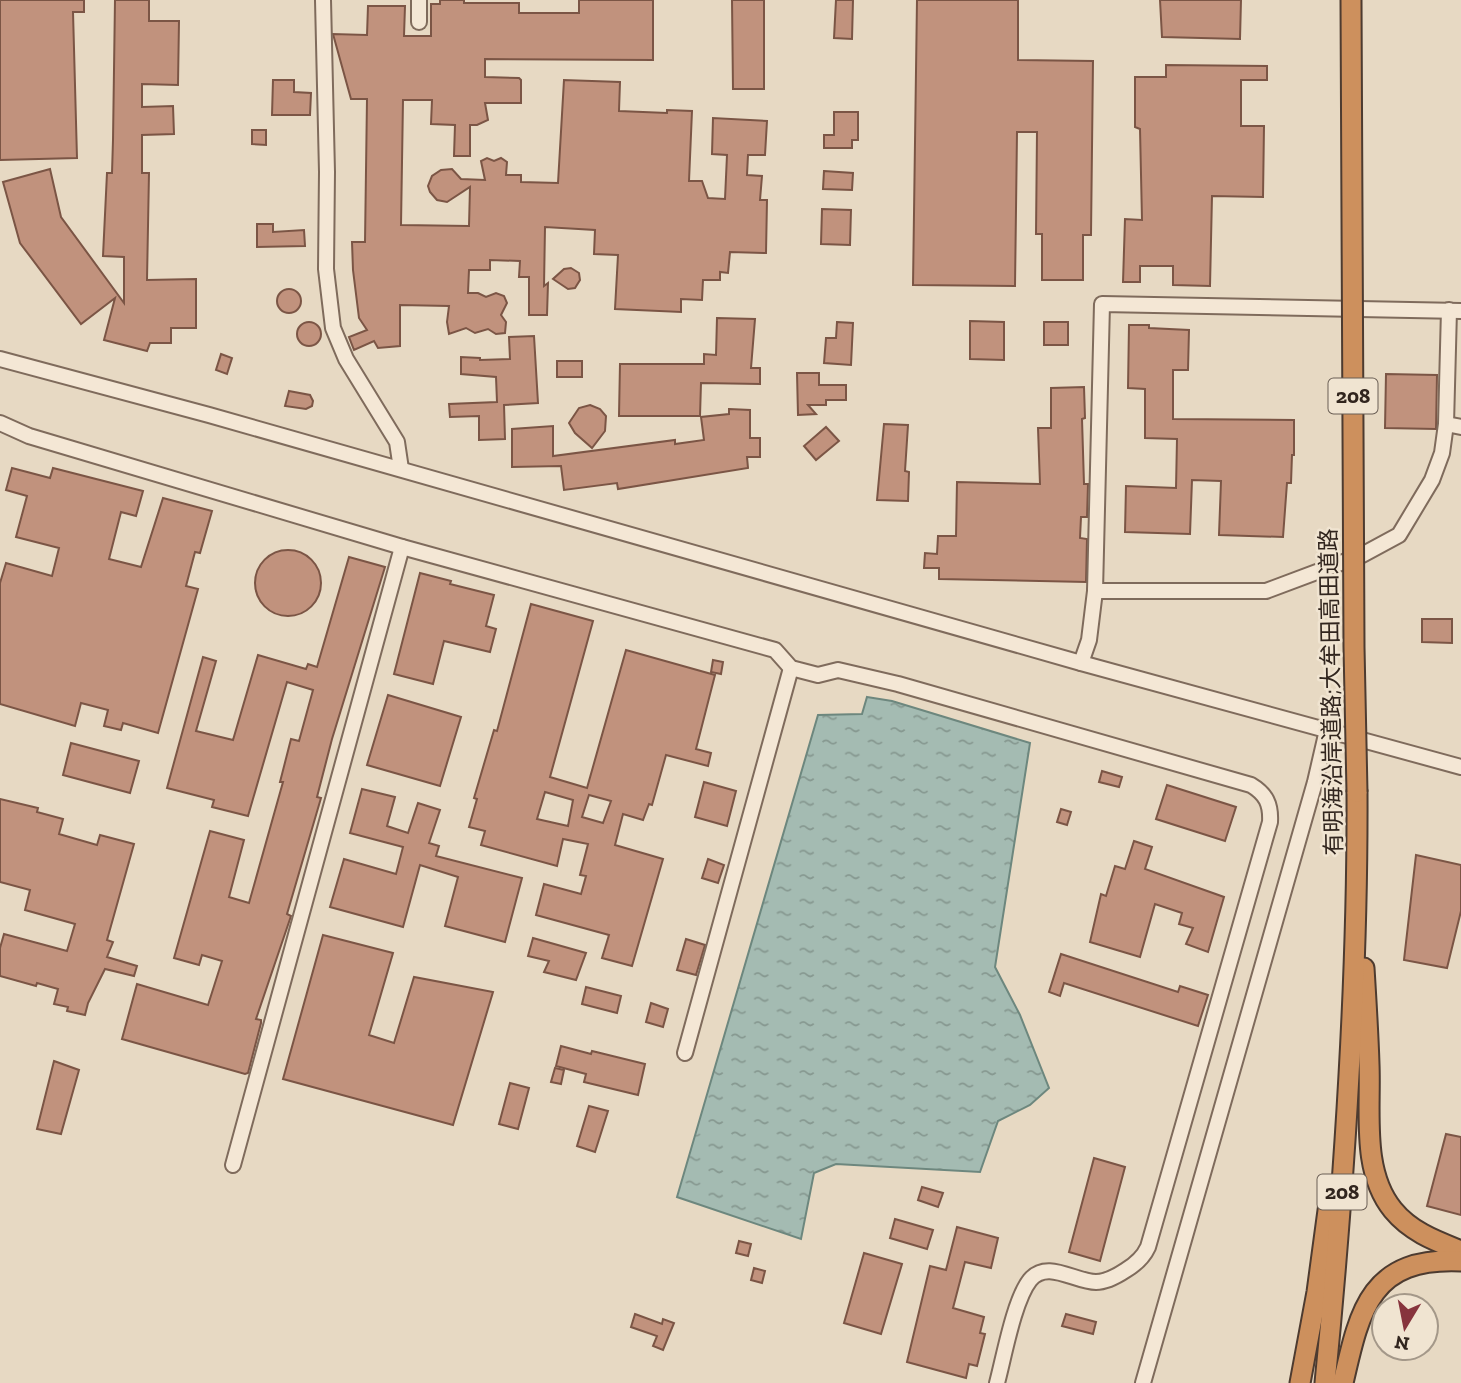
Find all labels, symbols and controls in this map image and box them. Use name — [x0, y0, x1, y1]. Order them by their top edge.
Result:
road number: 208 — [1328, 378, 1378, 414]
street label: 有明海沿岸道路;大牟田高田道路 — [1314, 528, 1348, 856]
road number: 208 — [1318, 1174, 1366, 1210]
north arrow — [1370, 1292, 1440, 1362]
text: N — [1393, 1331, 1411, 1356]

